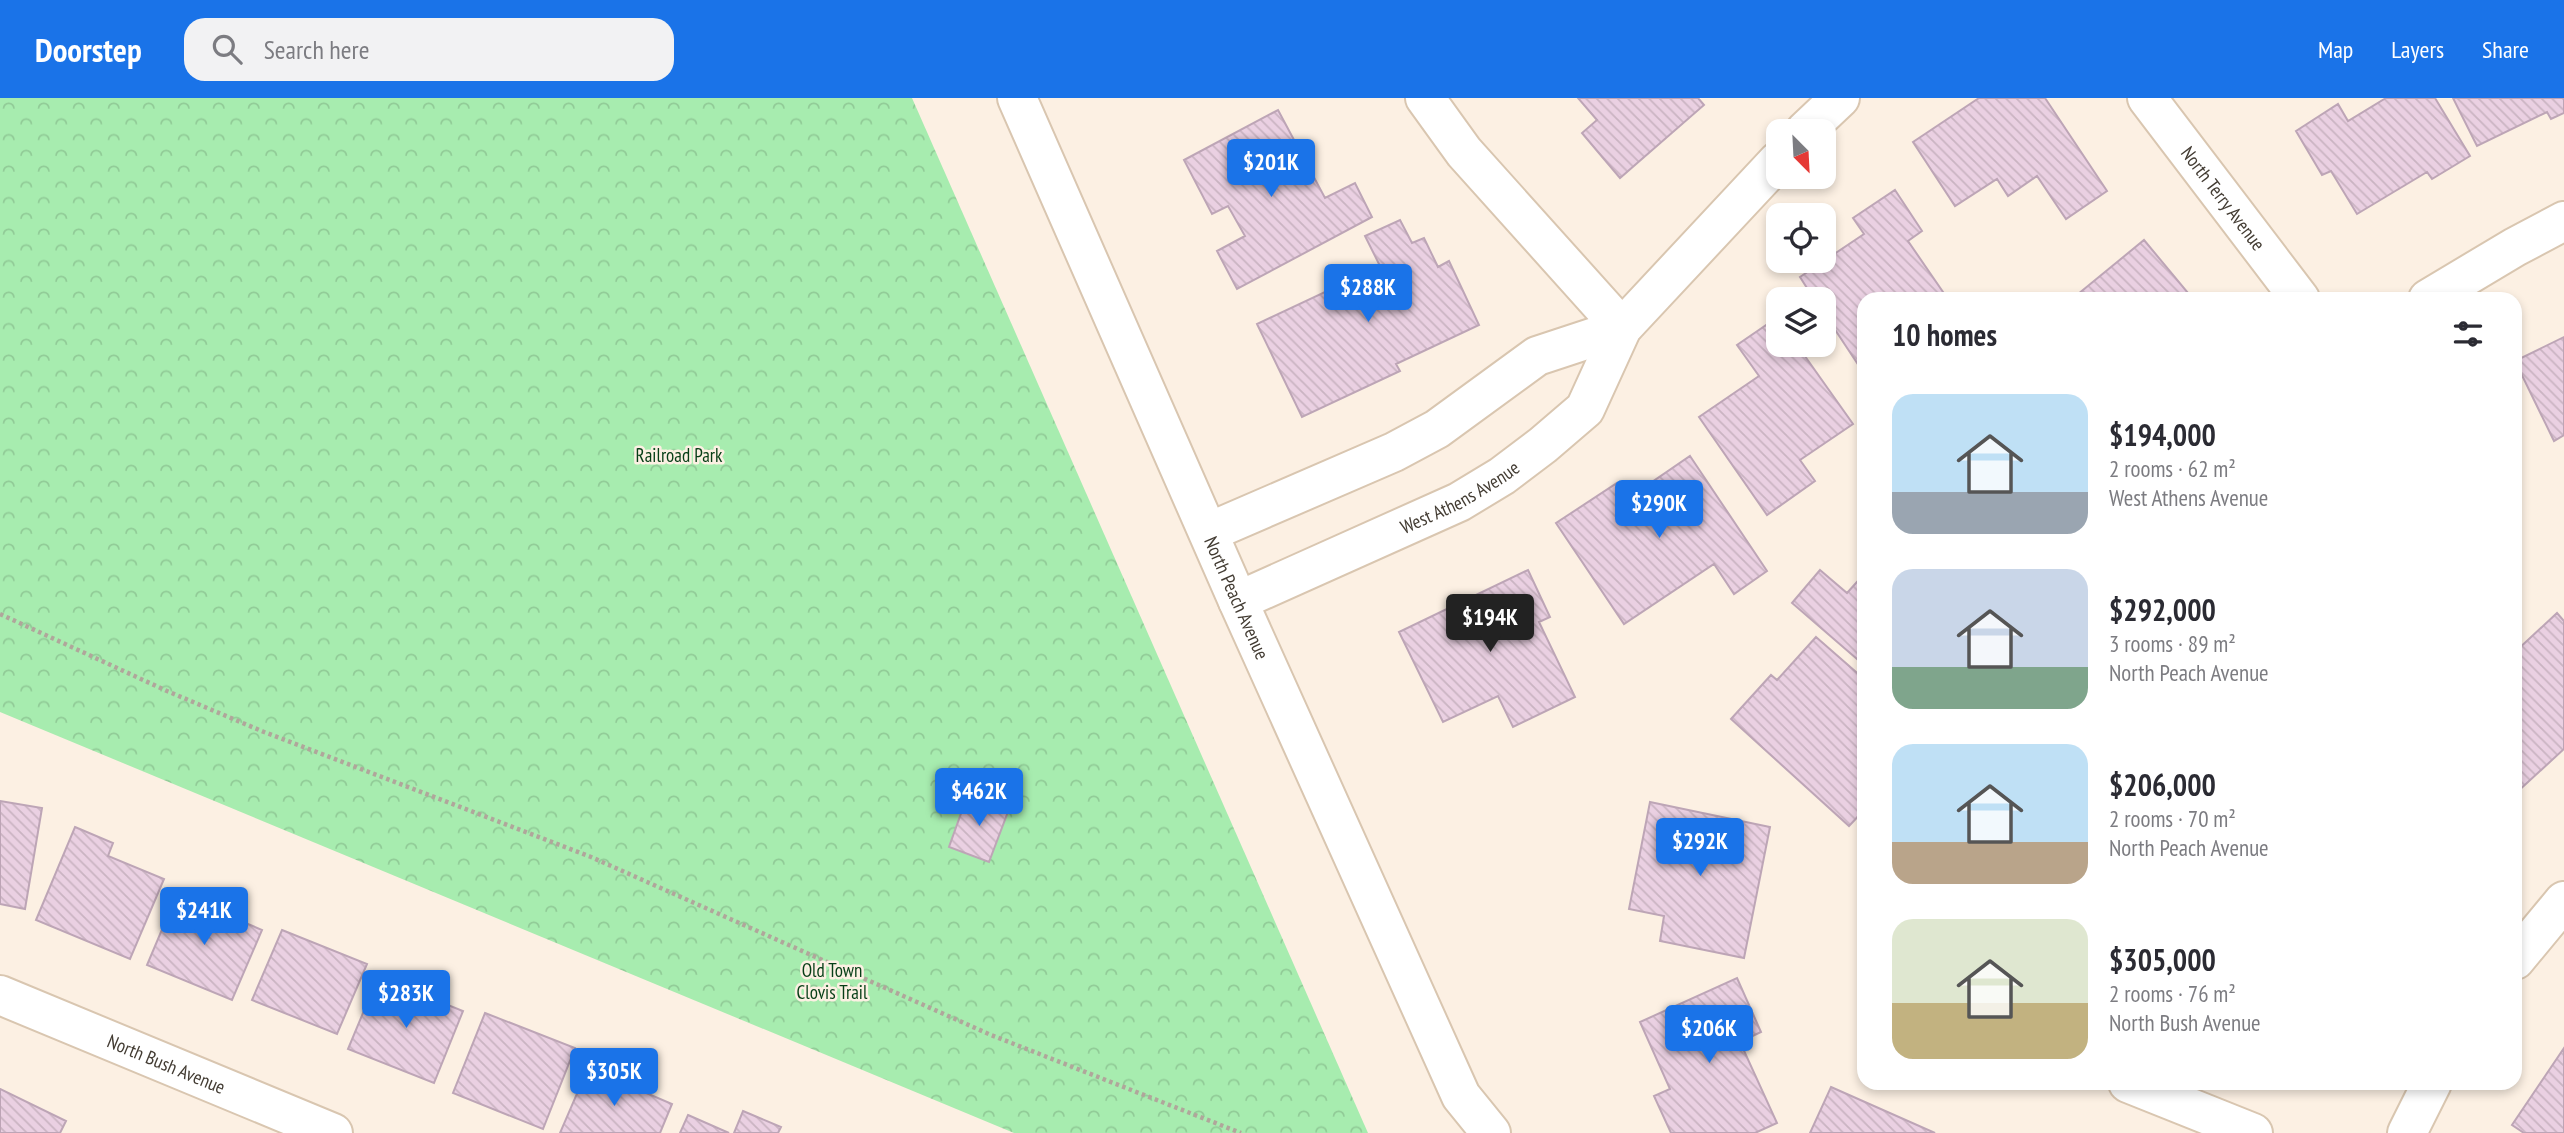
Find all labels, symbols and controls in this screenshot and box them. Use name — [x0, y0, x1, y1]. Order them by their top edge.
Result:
search box — [184, 18, 674, 81]
text: Doorstep — [35, 28, 142, 71]
icon: search — [208, 30, 246, 68]
text: Search here — [264, 33, 369, 66]
text: Map — [2318, 34, 2353, 65]
text: Layers — [2391, 34, 2444, 65]
text: Share — [2482, 34, 2529, 65]
north arrow — [1766, 119, 1836, 189]
map controls — [1766, 119, 1836, 357]
pin: $201K — [1222, 140, 1320, 199]
street label: North Terry Avenue — [2176, 142, 2271, 255]
text: $201K — [1243, 147, 1299, 176]
button: locate — [1766, 203, 1836, 273]
pin: $288K — [1319, 264, 1417, 324]
text: $288K — [1340, 272, 1396, 301]
button: layers — [1766, 287, 1836, 357]
text: 10 homes — [1892, 315, 1997, 354]
icon: filters — [2449, 315, 2487, 353]
text: $194,000 — [2109, 415, 2216, 454]
icon: home — [1948, 422, 2032, 506]
park label: Railroad Park — [636, 443, 723, 467]
text: 2 rooms · 62 m² — [2109, 454, 2236, 483]
street label: West Athens Avenue — [1397, 455, 1524, 539]
pin: $290K — [1610, 480, 1708, 540]
text: West Athens Avenue — [2109, 483, 2268, 512]
text: $290K — [1631, 488, 1687, 517]
street label: North Peach Avenue — [1199, 533, 1275, 663]
text: $292,000 — [2109, 590, 2216, 629]
pin: $194K — [1441, 594, 1539, 654]
icon: home — [1948, 597, 2032, 681]
text: $194K — [1462, 602, 1518, 631]
text: 3 rooms · 89 m² — [2109, 629, 2236, 658]
text: North Peach Avenue — [2109, 658, 2269, 687]
text: $206,000 — [2109, 765, 2216, 804]
pin: $462K — [930, 768, 1028, 828]
icon: home — [1948, 772, 2032, 856]
text: $462K — [951, 776, 1007, 805]
text: 2 rooms · 70 m² — [2109, 804, 2236, 833]
pin: $292K — [1651, 818, 1749, 878]
text: $292K — [1672, 826, 1728, 855]
text: North Peach Avenue — [2109, 833, 2269, 862]
pin: $241K — [155, 888, 253, 947]
text: $241K — [176, 895, 232, 924]
text: $305,000 — [2109, 940, 2216, 979]
icon: home — [1948, 947, 2032, 1031]
park label: Old Town Clovis Trail — [797, 958, 868, 1004]
pin: $283K — [357, 970, 455, 1030]
text: $283K — [378, 978, 434, 1007]
text: 2 rooms · 76 m² — [2109, 979, 2236, 1008]
pin: $206K — [1660, 1006, 1758, 1065]
text: North Bush Avenue — [2109, 1008, 2261, 1037]
text: $206K — [1681, 1013, 1737, 1042]
street label: North Bush Avenue — [104, 1029, 229, 1099]
pin: $305K — [565, 1048, 663, 1108]
text: $305K — [586, 1056, 642, 1085]

